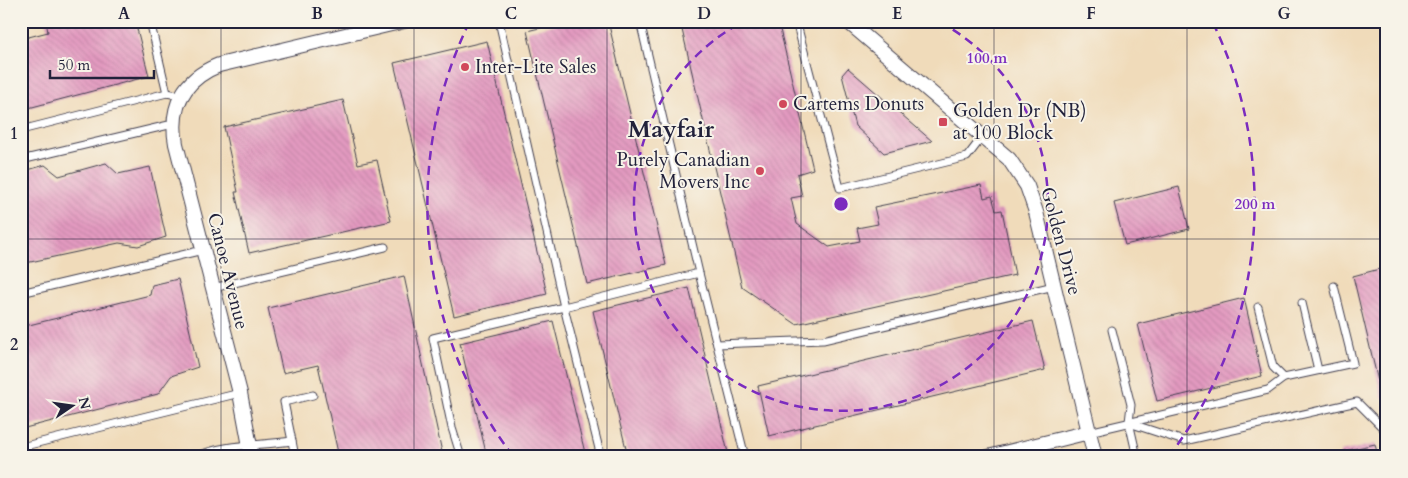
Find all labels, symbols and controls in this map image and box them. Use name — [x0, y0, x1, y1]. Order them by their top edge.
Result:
text: A — [118, 3, 130, 25]
text: B — [311, 3, 323, 25]
text: C — [505, 3, 517, 25]
text: D — [697, 3, 711, 25]
text: E — [892, 3, 902, 25]
text: F — [1086, 3, 1096, 25]
text: G — [1277, 3, 1291, 25]
scale bar — [50, 48, 154, 80]
text: 100 m — [967, 48, 1008, 68]
place label: Inter-Lite Sales — [475, 54, 596, 80]
text: 50 m — [58, 55, 90, 75]
marker: Inter-Lite Sales — [459, 61, 471, 73]
place label: Cartems Donuts — [793, 91, 924, 117]
marker: Cartems Donuts — [777, 98, 789, 110]
place label: Golden Dr (NB) at 100 Block — [953, 98, 1086, 146]
district label: Mayfair — [628, 113, 714, 146]
marker: Golden Dr (NB) at 100 Block — [937, 116, 949, 128]
text: 1 — [10, 123, 18, 145]
place label: Purely Canadian Movers Inc — [617, 147, 750, 195]
marker: Purely Canadian Movers Inc — [754, 165, 766, 177]
street label: Golden Drive — [1034, 184, 1088, 298]
text: 200 m — [1235, 194, 1276, 214]
centre of rings — [832, 195, 850, 213]
street label: Canoe Avenue — [201, 210, 255, 332]
text: 2 — [10, 334, 18, 356]
north arrow — [48, 380, 98, 430]
text: N — [74, 395, 95, 411]

